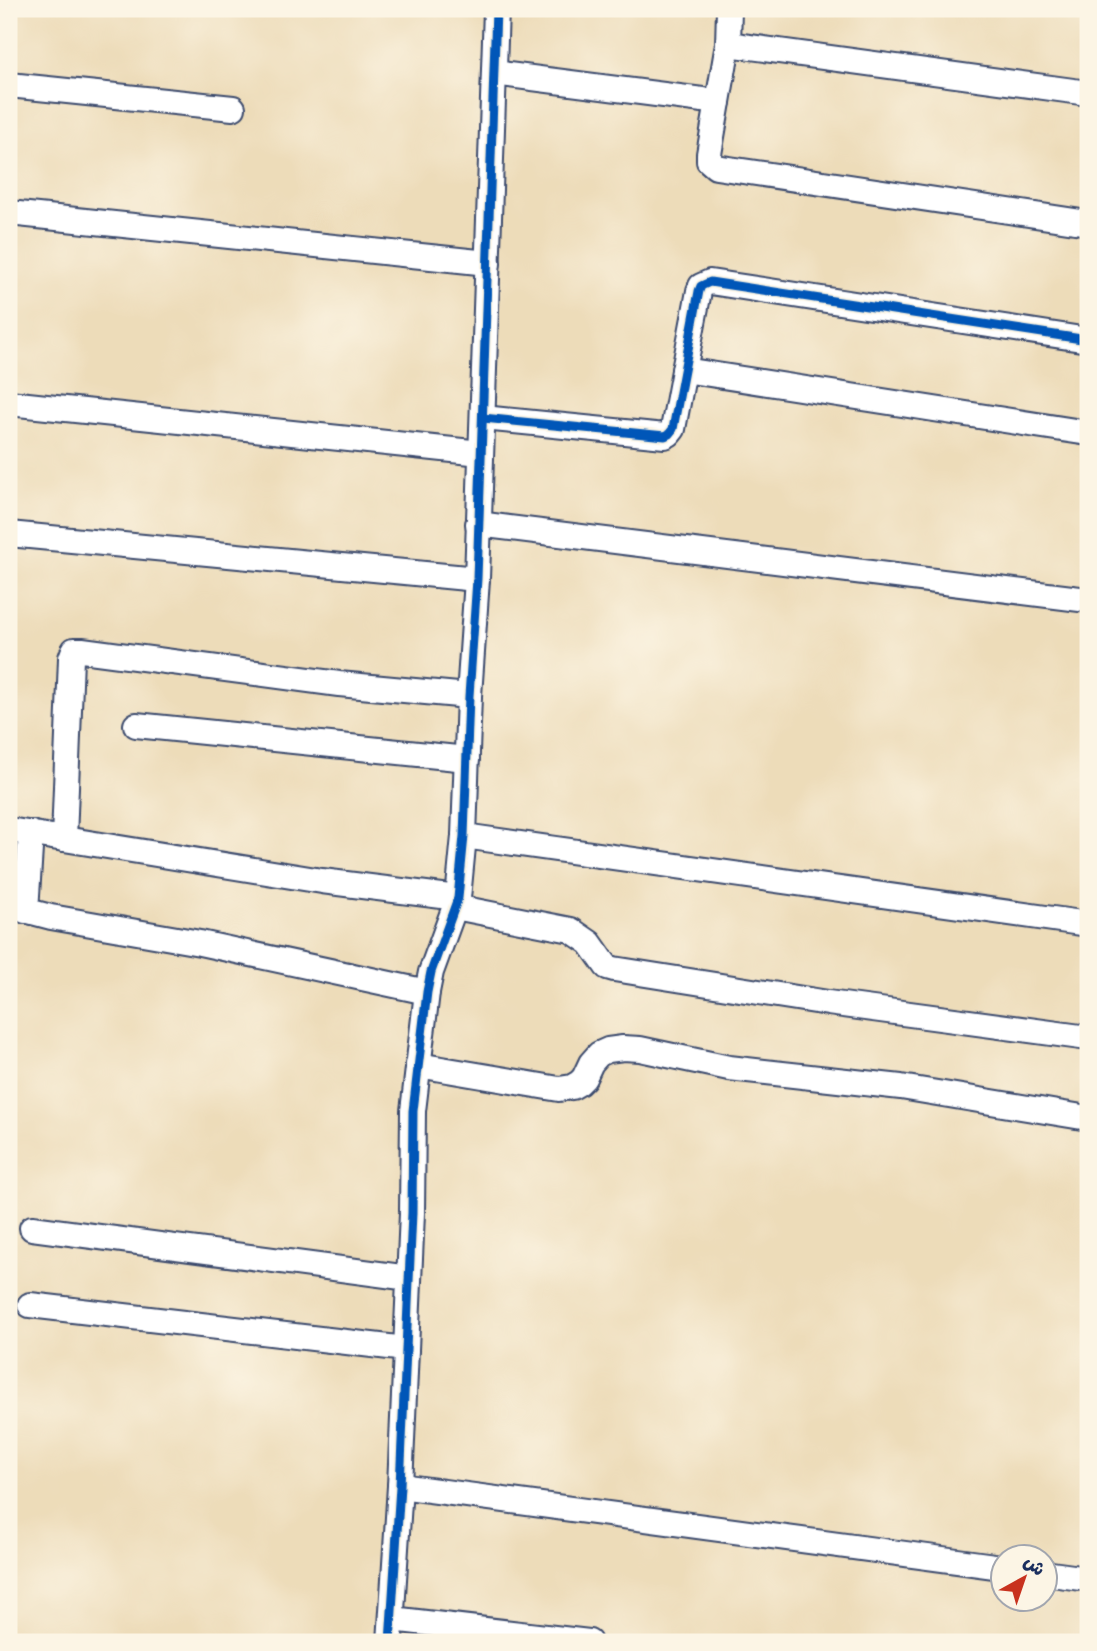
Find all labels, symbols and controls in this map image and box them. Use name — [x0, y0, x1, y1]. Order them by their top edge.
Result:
north arrow — [988, 1542, 1058, 1612]
text: ش — [1019, 1551, 1049, 1581]

